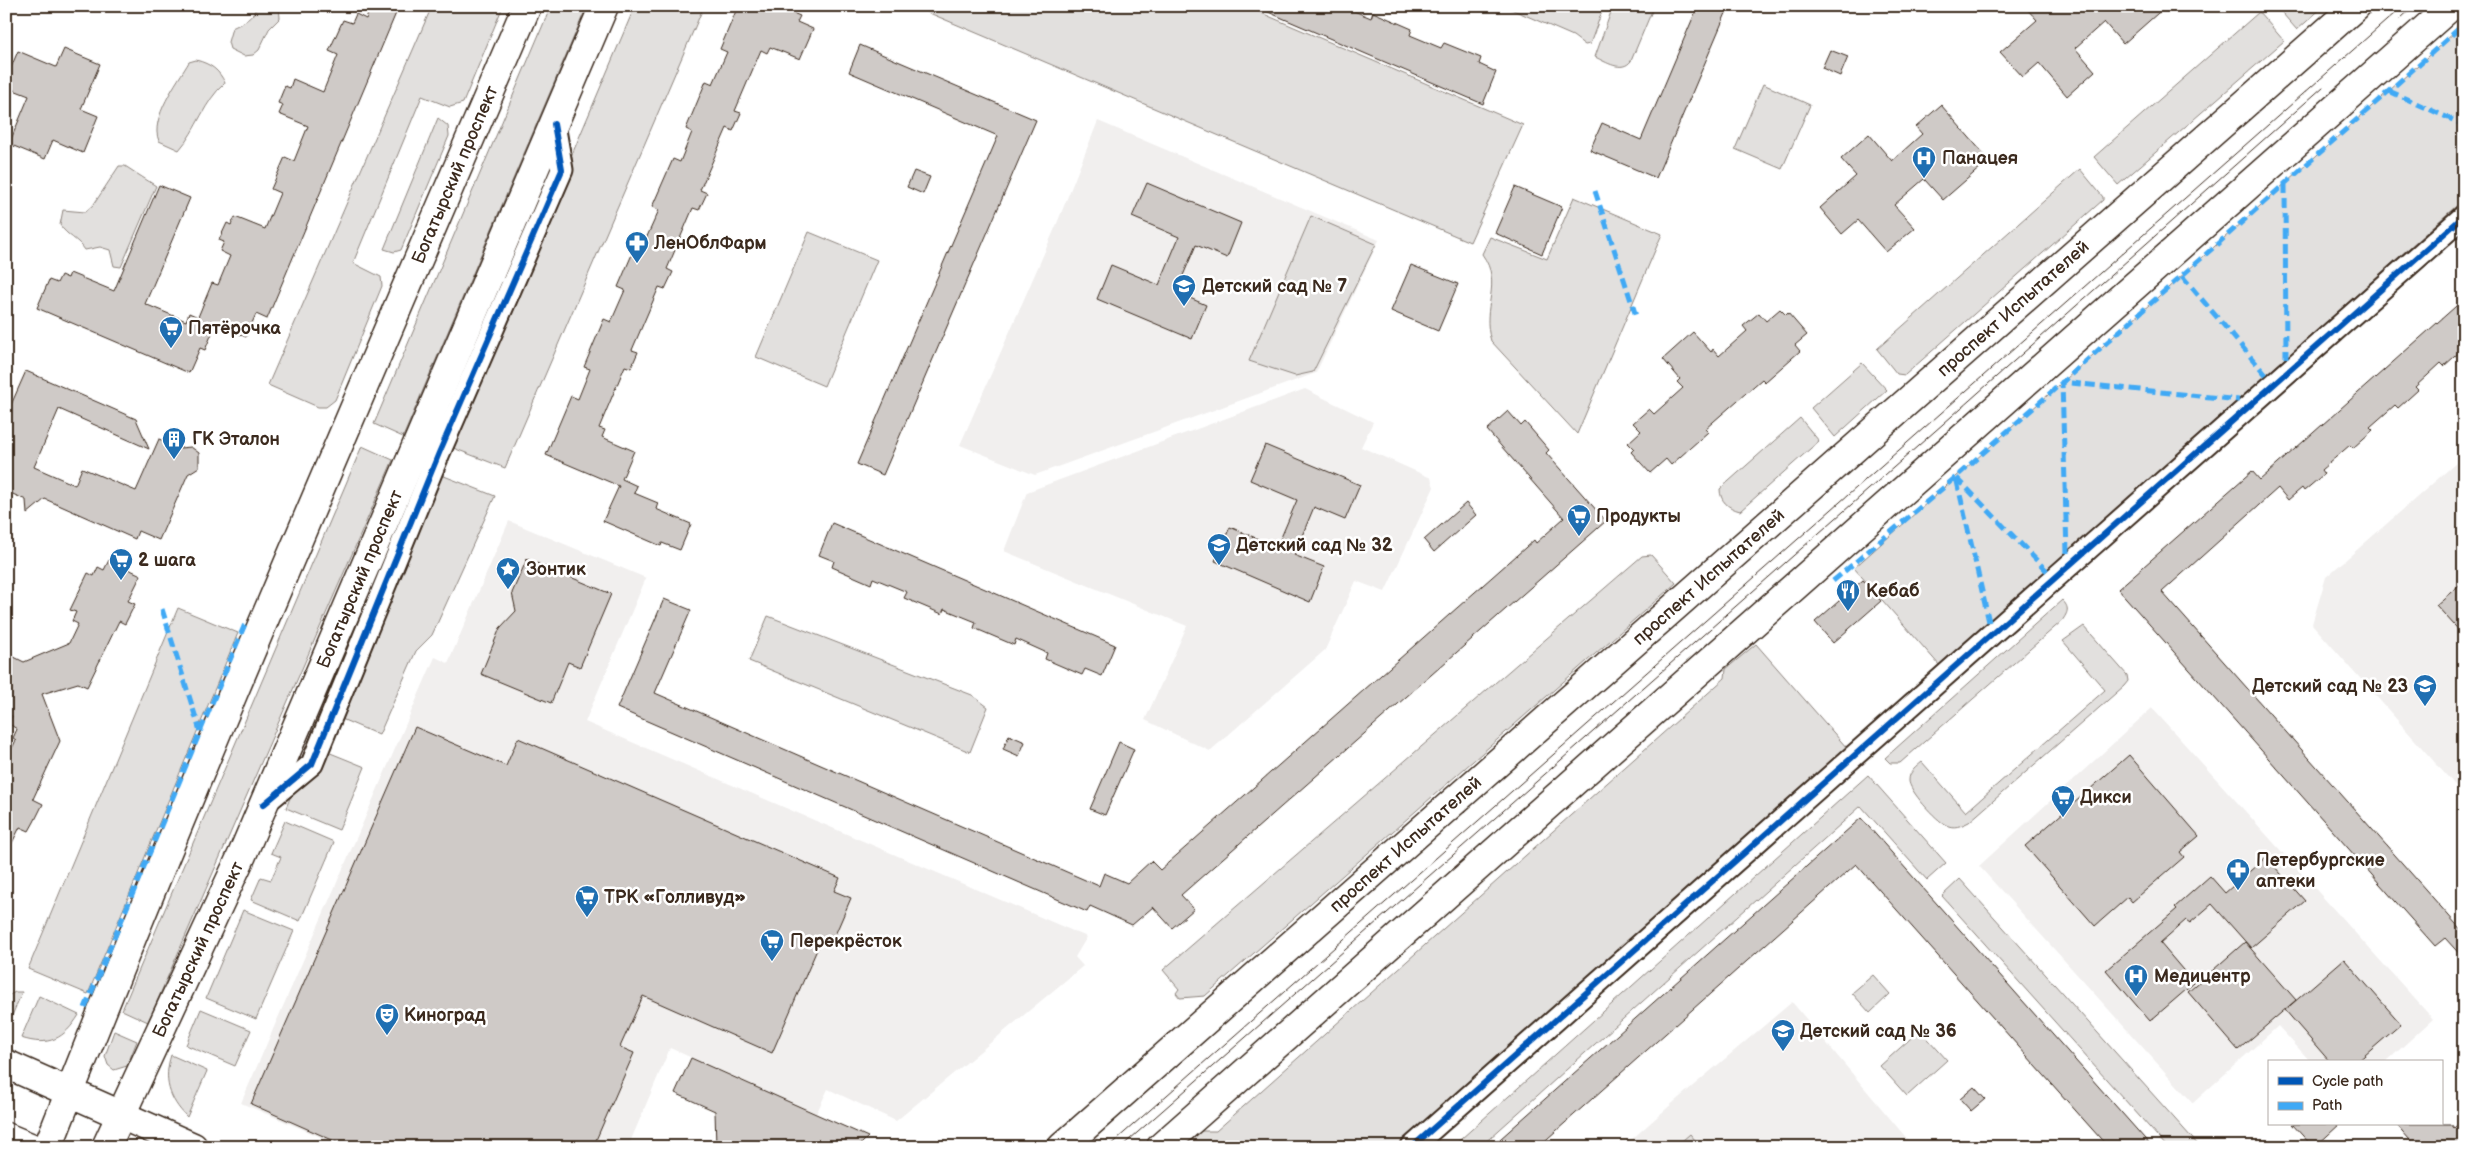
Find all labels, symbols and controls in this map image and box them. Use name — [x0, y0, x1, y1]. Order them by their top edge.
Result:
street label: Богатырский проспект — [407, 82, 502, 267]
hospital icon: Панацея — [1911, 145, 1937, 179]
place label: Панацея — [1942, 148, 2018, 169]
pharmacy icon: ЛенОблФарм — [624, 230, 650, 264]
place label: ЛенОблФарм — [653, 233, 767, 254]
street label: проспект Испытателей — [1933, 236, 2093, 381]
school or university icon: Детский сад № 7 — [1171, 273, 1197, 307]
place label: Детский сад № 7 — [1202, 276, 1347, 297]
supermarket icon: Пятёрочка — [158, 315, 184, 349]
place label: Пятёрочка — [188, 318, 281, 339]
building icon: ГК Эталон — [161, 426, 187, 460]
place label: ГК Эталон — [192, 429, 280, 450]
street label: Богатырский проспект — [312, 486, 407, 671]
supermarket icon: Продукты — [1566, 503, 1592, 537]
street label: проспект Испытателей — [1628, 504, 1789, 649]
place label: Продукты — [1596, 506, 1681, 527]
school or university icon: Детский сад № 32 — [1206, 532, 1232, 566]
place label: Детский сад № 32 — [1236, 535, 1393, 556]
supermarket icon: 2 шага — [108, 547, 134, 581]
place label: 2 шага — [138, 550, 196, 571]
place icon: Зонтик — [495, 556, 521, 590]
place label: Зонтик — [526, 559, 586, 580]
restaurant icon: Кебаб — [1835, 578, 1861, 612]
place label: Кебаб — [1866, 581, 1920, 602]
school or university icon: Детский сад № 23 — [2412, 673, 2438, 707]
place label: Детский сад № 23 — [2252, 676, 2408, 697]
street label: проспект Испытателей — [1325, 772, 1486, 917]
supermarket icon: Дикси — [2050, 784, 2076, 818]
place label: Дикси — [2080, 787, 2132, 808]
place label: Петербургские аптеки — [2256, 850, 2385, 892]
pharmacy icon: Петербургские аптеки — [2225, 857, 2251, 891]
street label: Богатырский проспект — [148, 858, 248, 1041]
supermarket icon: ТРК «Голливуд» — [574, 884, 600, 918]
place label: ТРК «Голливуд» — [604, 887, 746, 908]
supermarket icon: Перекрёсток — [759, 928, 785, 962]
place label: Перекрёсток — [790, 931, 902, 952]
hospital icon: Медицентр — [2123, 963, 2149, 997]
place label: Медицентр — [2154, 966, 2251, 987]
theatre icon: Киноград — [374, 1002, 400, 1036]
place label: Киноград — [404, 1005, 486, 1026]
school or university icon: Детский сад № 36 — [1770, 1018, 1796, 1052]
place label: Детский сад № 36 — [1800, 1021, 1957, 1042]
legend — [2268, 1060, 2442, 1126]
text: Cycle path — [2312, 1072, 2383, 1091]
text: Path — [2312, 1096, 2342, 1115]

